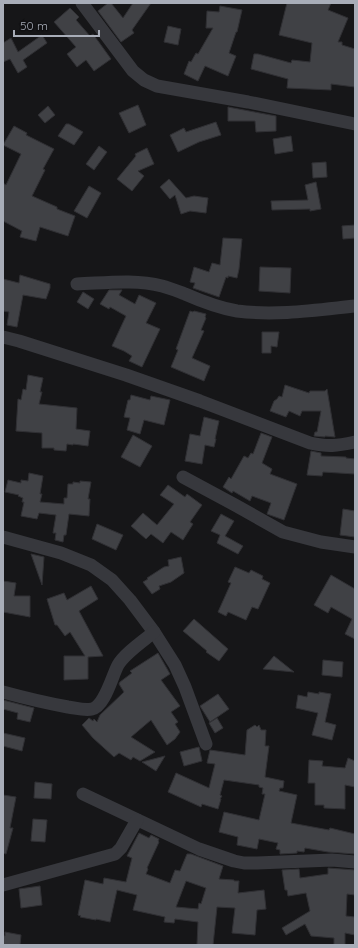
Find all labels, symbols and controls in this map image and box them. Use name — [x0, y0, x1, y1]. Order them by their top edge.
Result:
scale bar — [14, 12, 99, 38]
text: 50 m — [20, 18, 48, 33]

